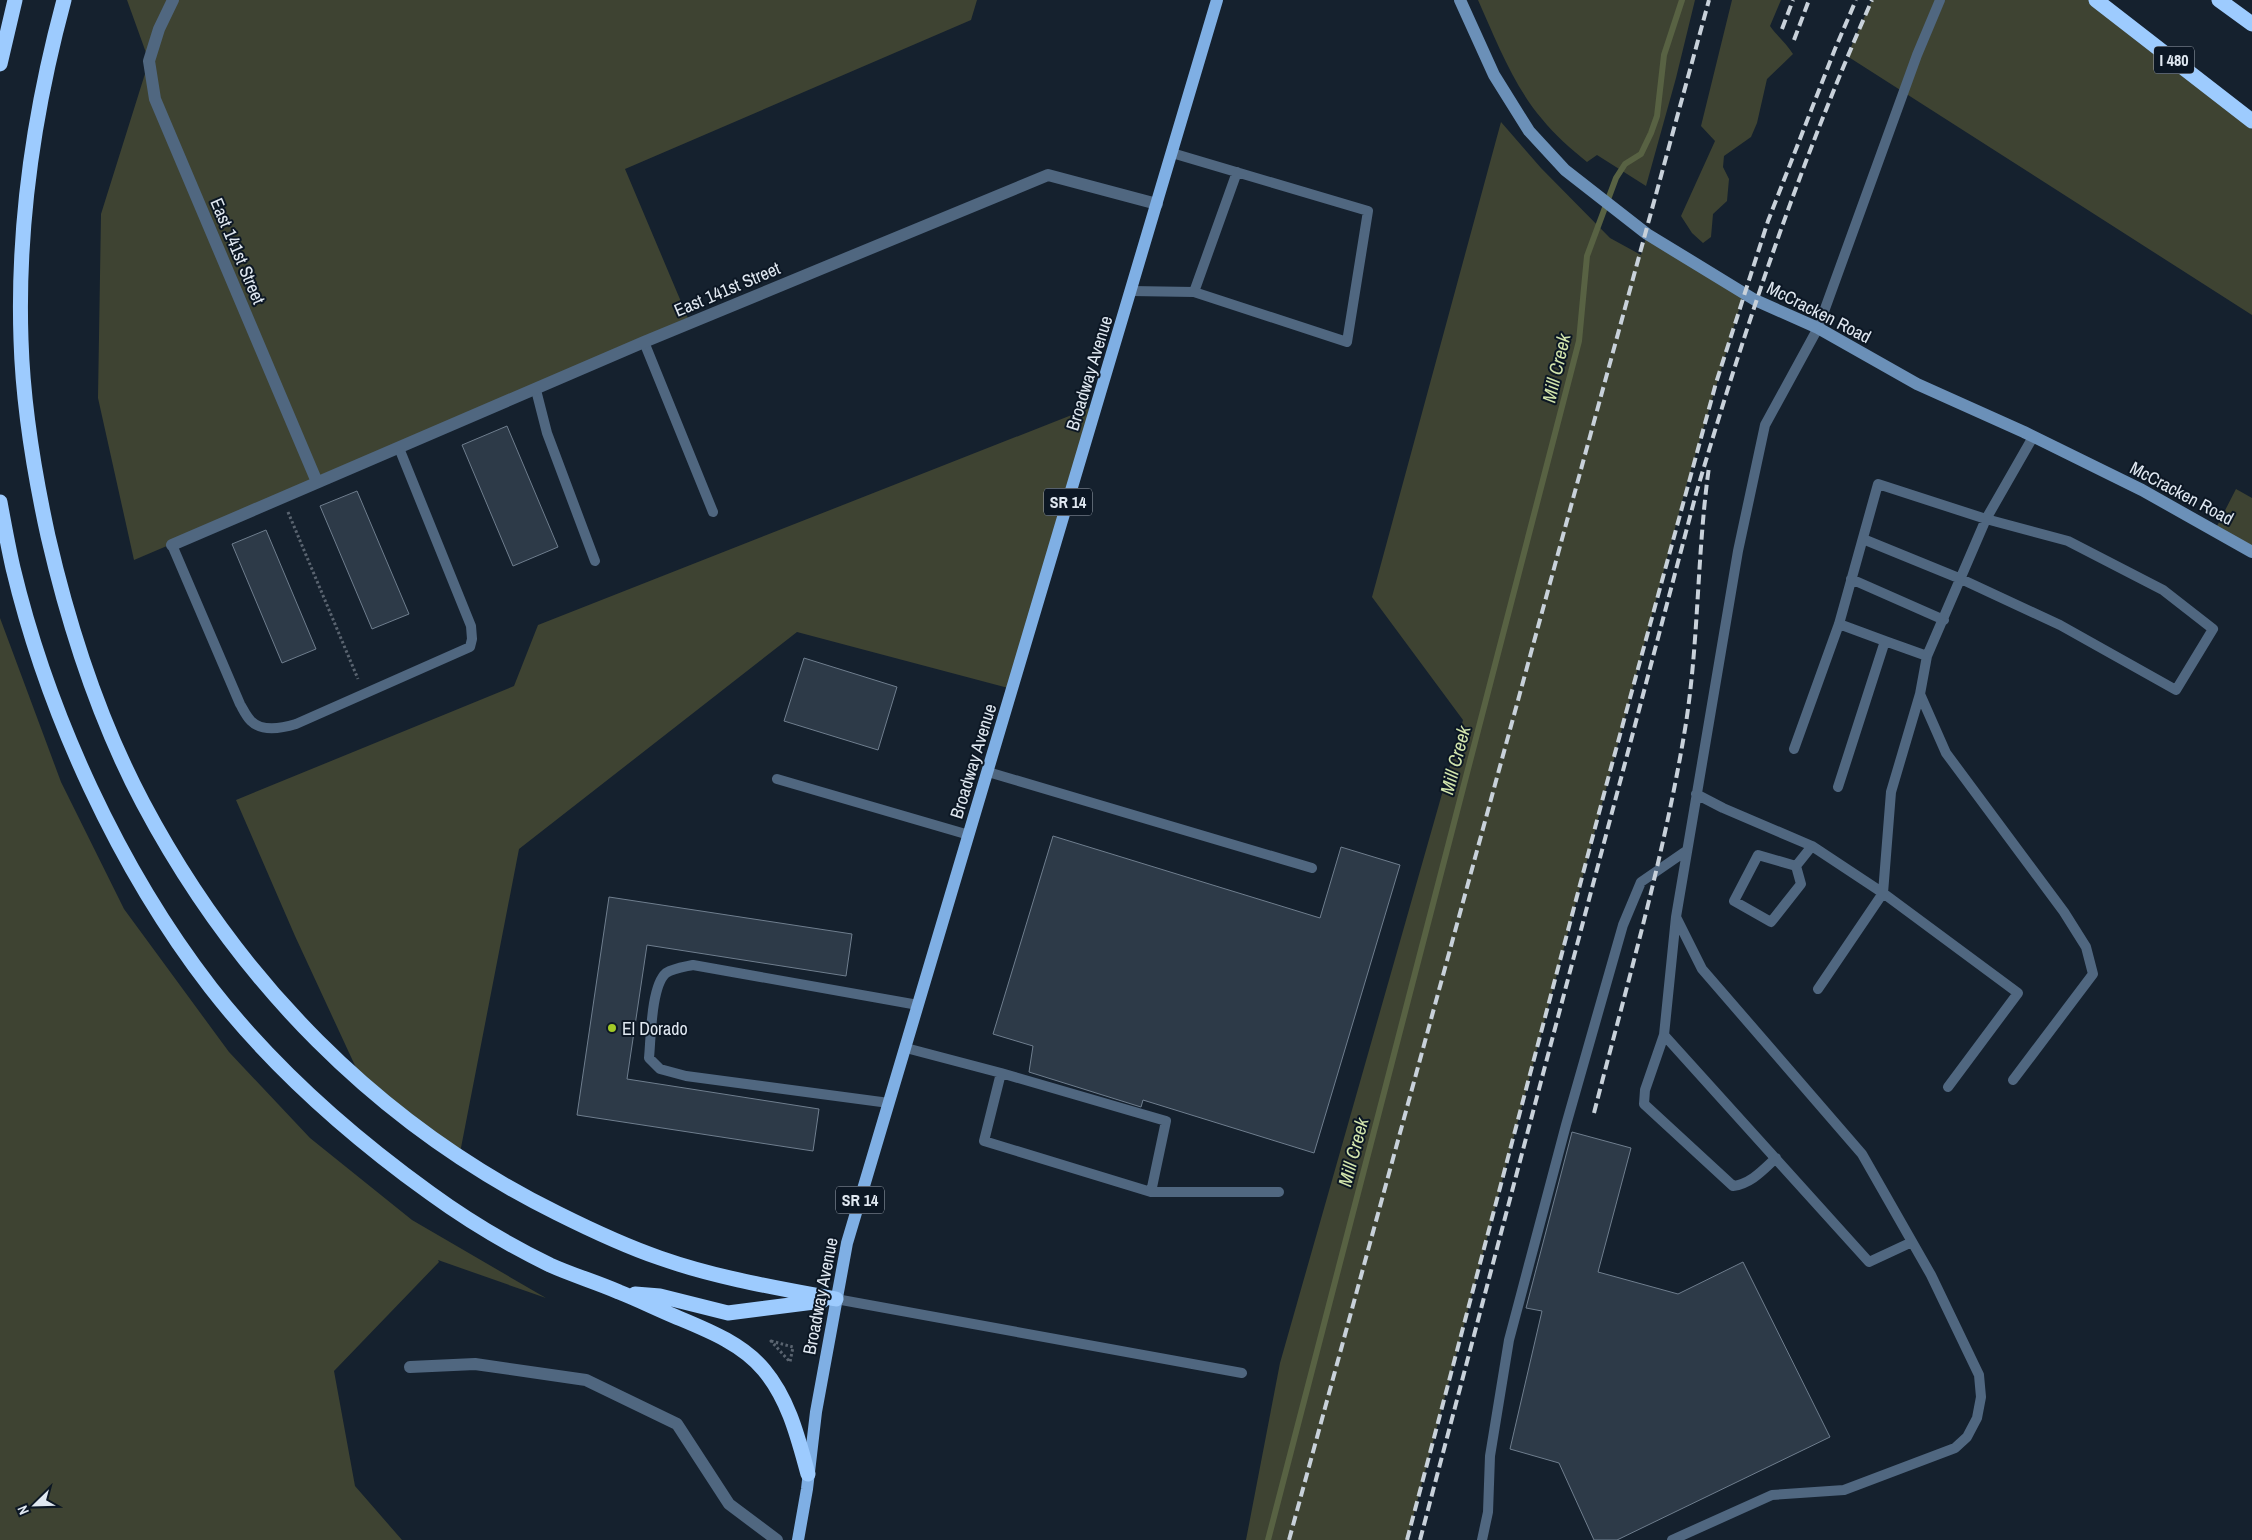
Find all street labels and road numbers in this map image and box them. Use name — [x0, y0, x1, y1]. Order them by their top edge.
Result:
road number: I 480 — [2154, 46, 2194, 74]
street label: East 141st Street — [204, 194, 272, 308]
street label: East 141st Street — [670, 255, 784, 323]
street label: McCracken Road — [1763, 275, 1875, 349]
street label: Broadway Avenue — [1060, 313, 1118, 433]
street label: McCracken Road — [2126, 455, 2238, 531]
road number: SR 14 — [1044, 488, 1092, 516]
street label: Broadway Avenue — [944, 701, 1002, 821]
road number: SR 14 — [836, 1186, 884, 1214]
street label: Broadway Avenue — [796, 1235, 844, 1357]

